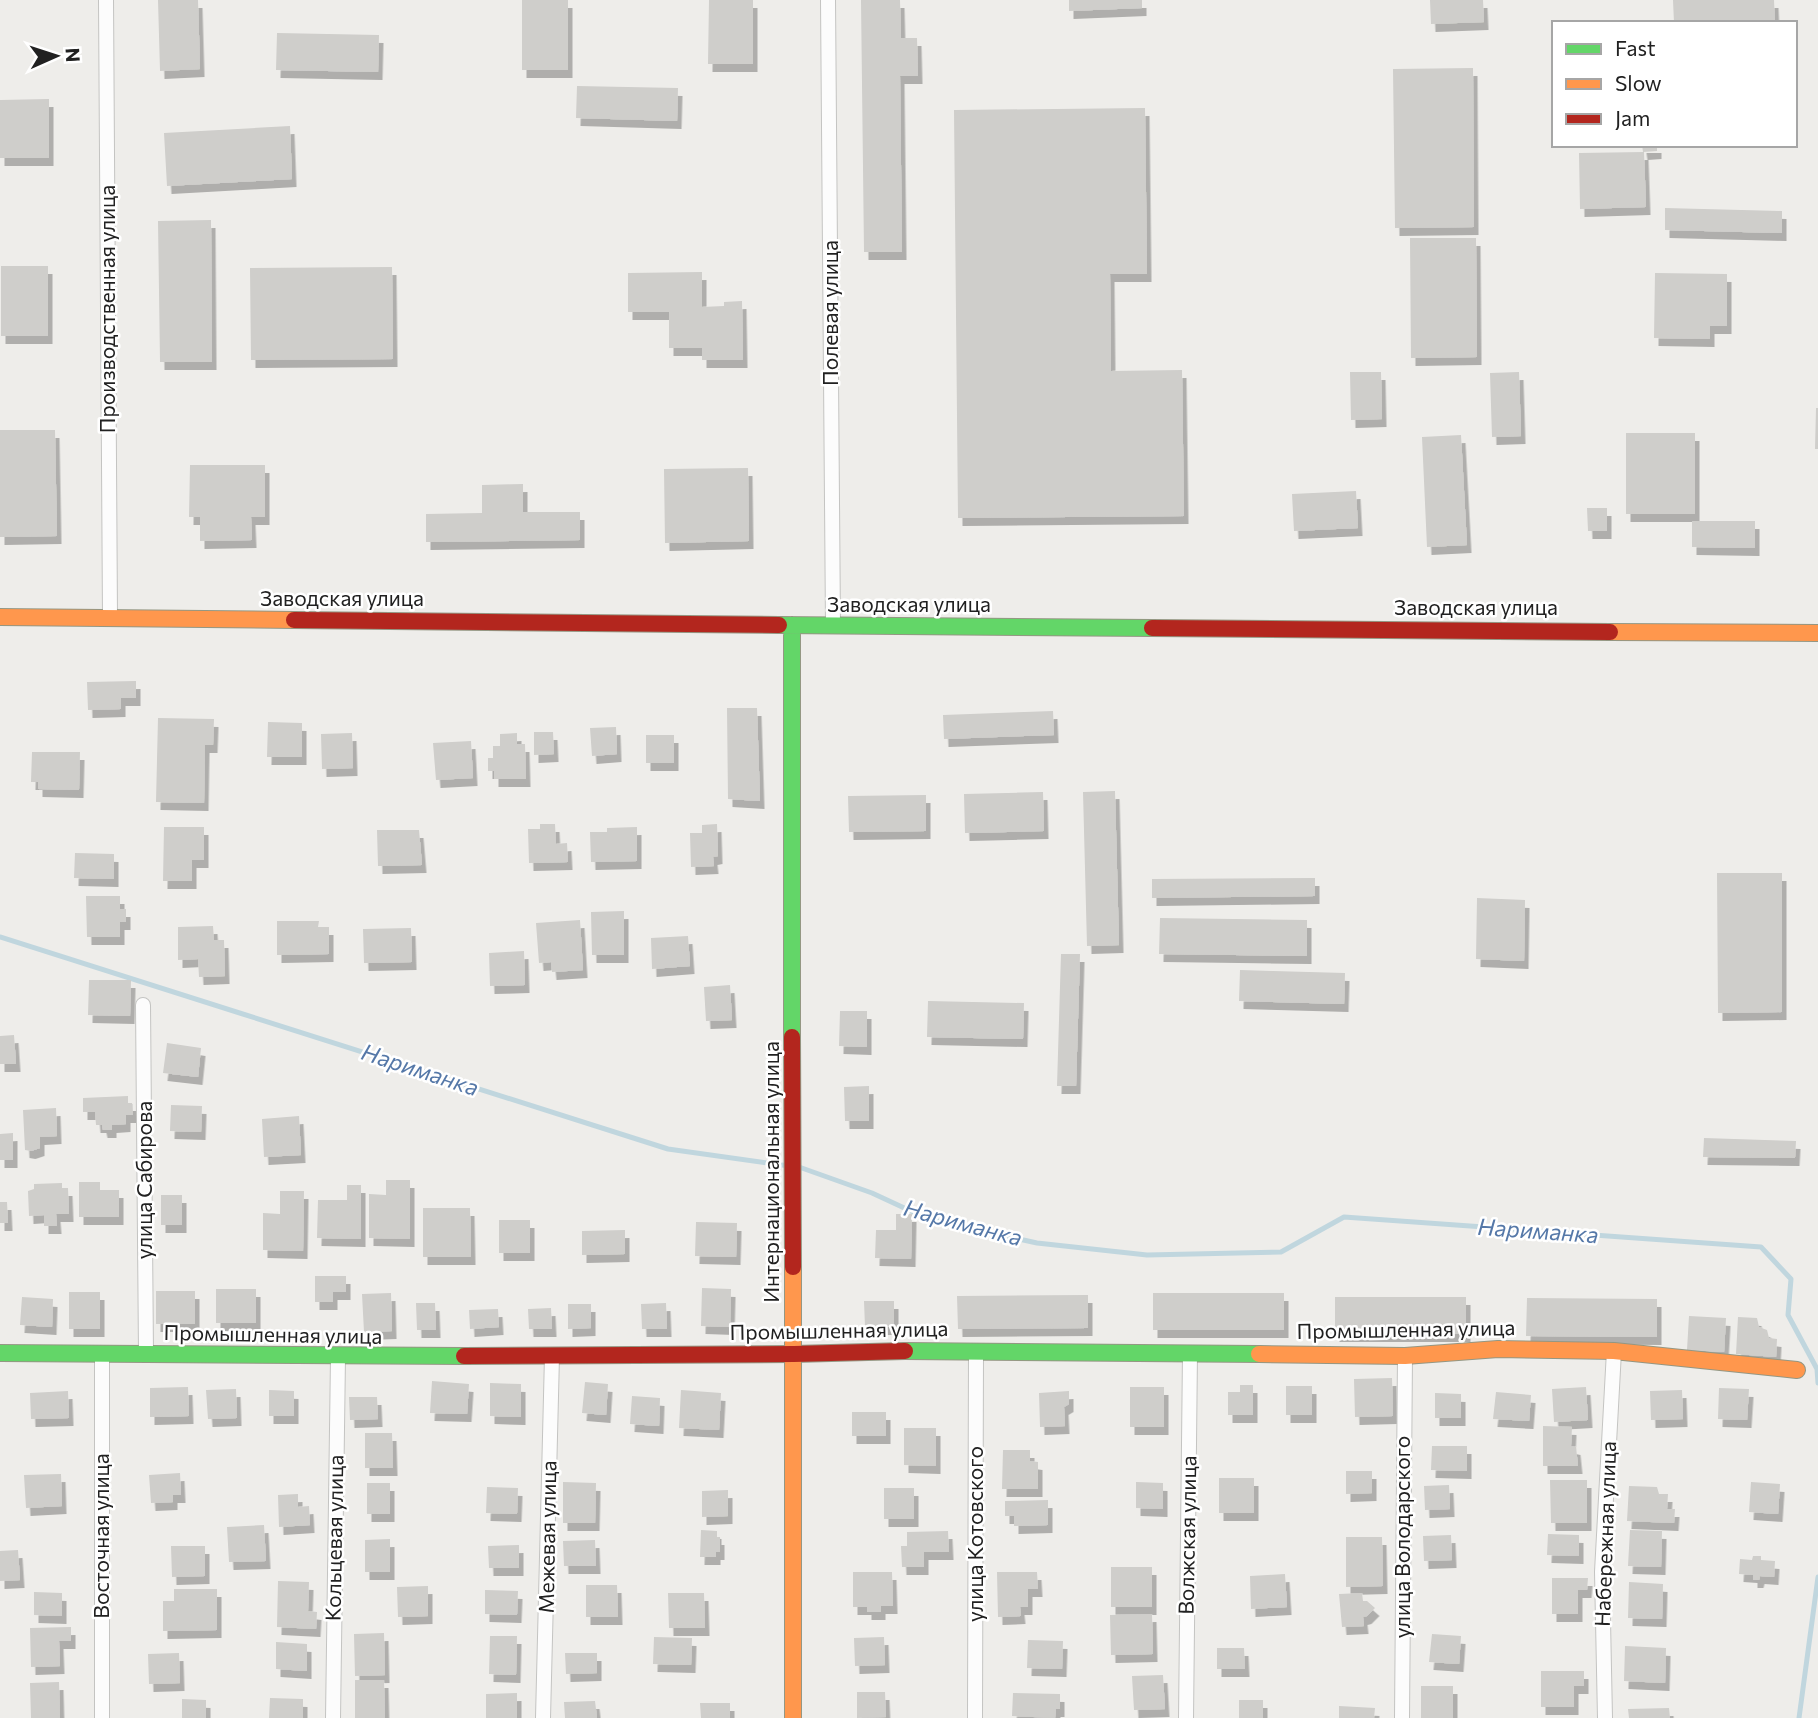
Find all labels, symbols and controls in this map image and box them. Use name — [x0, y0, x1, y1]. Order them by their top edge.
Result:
north arrow — [21, 21, 91, 91]
legend — [1552, 21, 1797, 147]
text: Fast — [1615, 35, 1656, 60]
text: N — [62, 47, 85, 63]
text: Slow — [1615, 70, 1662, 95]
text: Jam — [1615, 105, 1650, 130]
street label: Производственная улица — [94, 185, 119, 433]
street label: Полевая улица — [817, 240, 842, 386]
street label: Заводская улица — [260, 585, 424, 610]
street label: Заводская улица — [827, 591, 991, 616]
street label: Заводская улица — [1394, 594, 1558, 619]
water label: Нариманка — [358, 1037, 482, 1101]
street label: Интернациональная улица — [758, 1041, 783, 1303]
street label: улица Сабирова — [131, 1101, 156, 1259]
water label: Нариманка — [901, 1193, 1026, 1251]
water label: Нариманка — [1477, 1212, 1600, 1248]
street label: Промышленная улица — [1296, 1314, 1515, 1343]
street label: Промышленная улица — [729, 1315, 948, 1344]
street label: Промышленная улица — [164, 1319, 383, 1348]
street label: улица Володарского — [1389, 1436, 1414, 1638]
street label: Набережная улица — [1589, 1441, 1620, 1627]
street label: улица Котовского — [962, 1446, 987, 1622]
street label: Восточная улица — [88, 1453, 113, 1619]
street label: Кольцевая улица — [320, 1455, 347, 1621]
street label: Волжская улица — [1173, 1455, 1200, 1615]
street label: Межевая улица — [533, 1460, 560, 1614]

